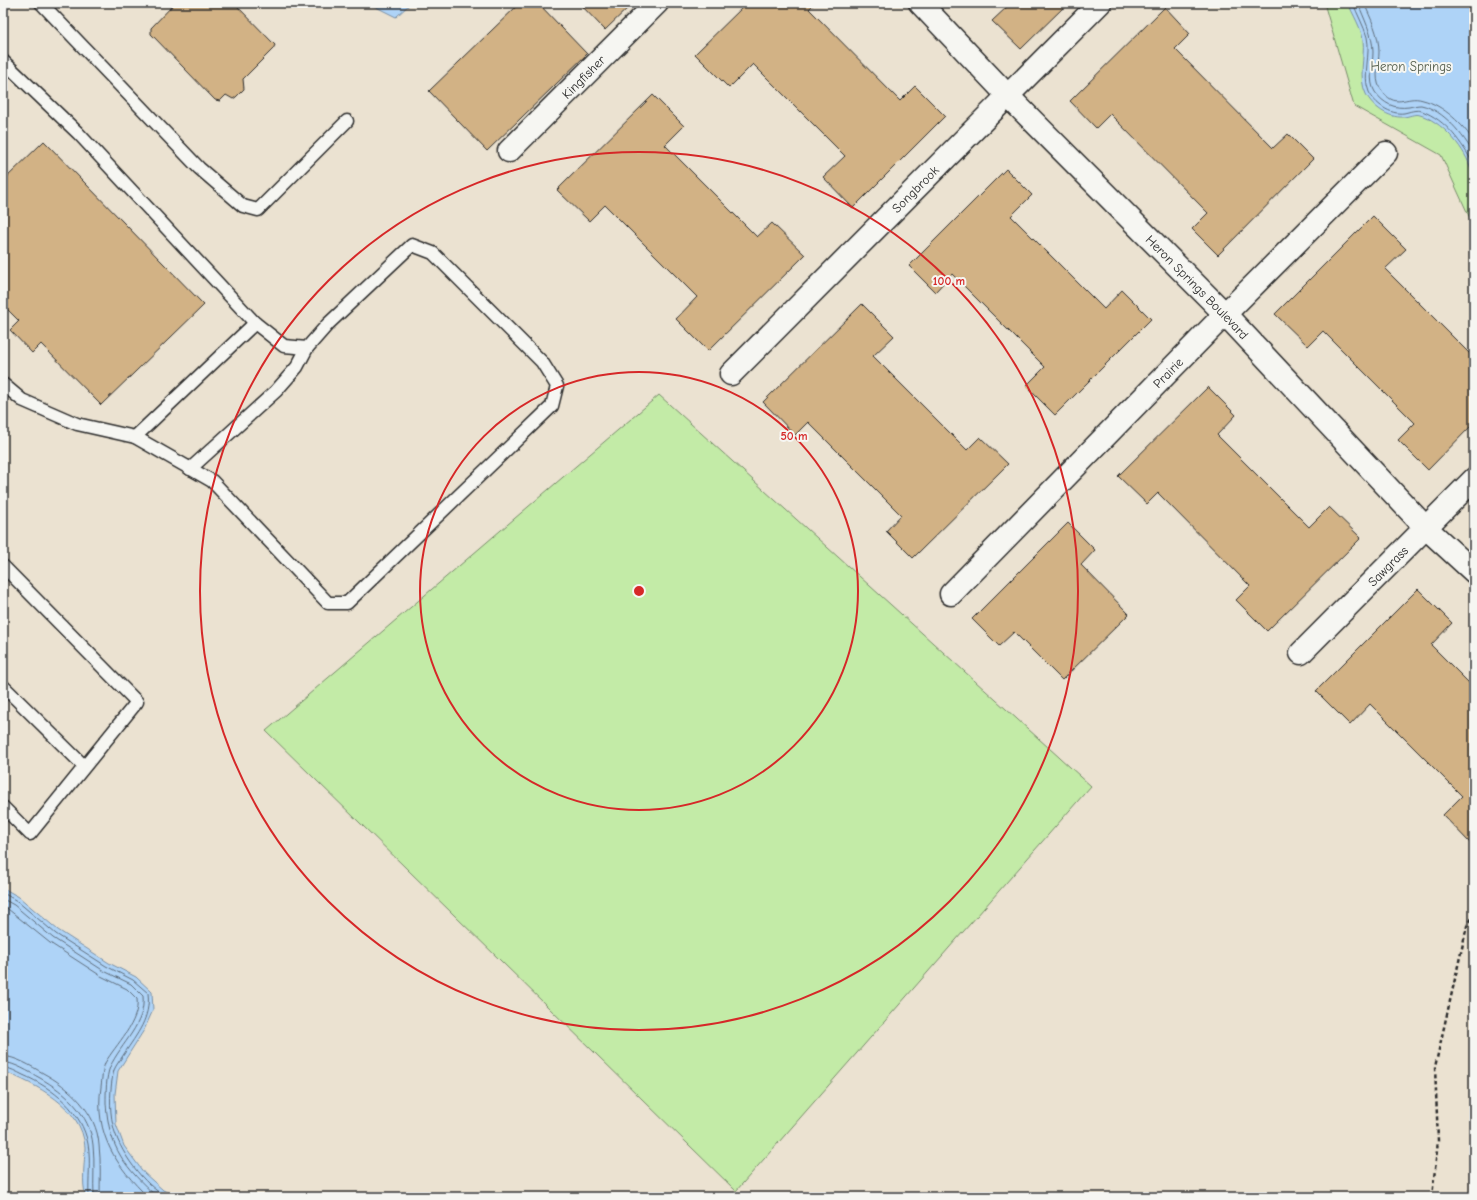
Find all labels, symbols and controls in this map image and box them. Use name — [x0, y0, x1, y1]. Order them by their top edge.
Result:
street label: Kingfisher — [559, 52, 609, 102]
park label: Heron Springs — [1371, 59, 1451, 74]
street label: Songbrook — [889, 162, 942, 216]
street label: Heron Springs Boulevard — [1143, 232, 1252, 342]
text: 100 m — [933, 274, 965, 288]
street label: Prairie — [1150, 354, 1187, 391]
text: 50 m — [780, 429, 808, 443]
street label: Sawgrass — [1365, 543, 1411, 589]
centre of rings — [632, 584, 646, 598]

